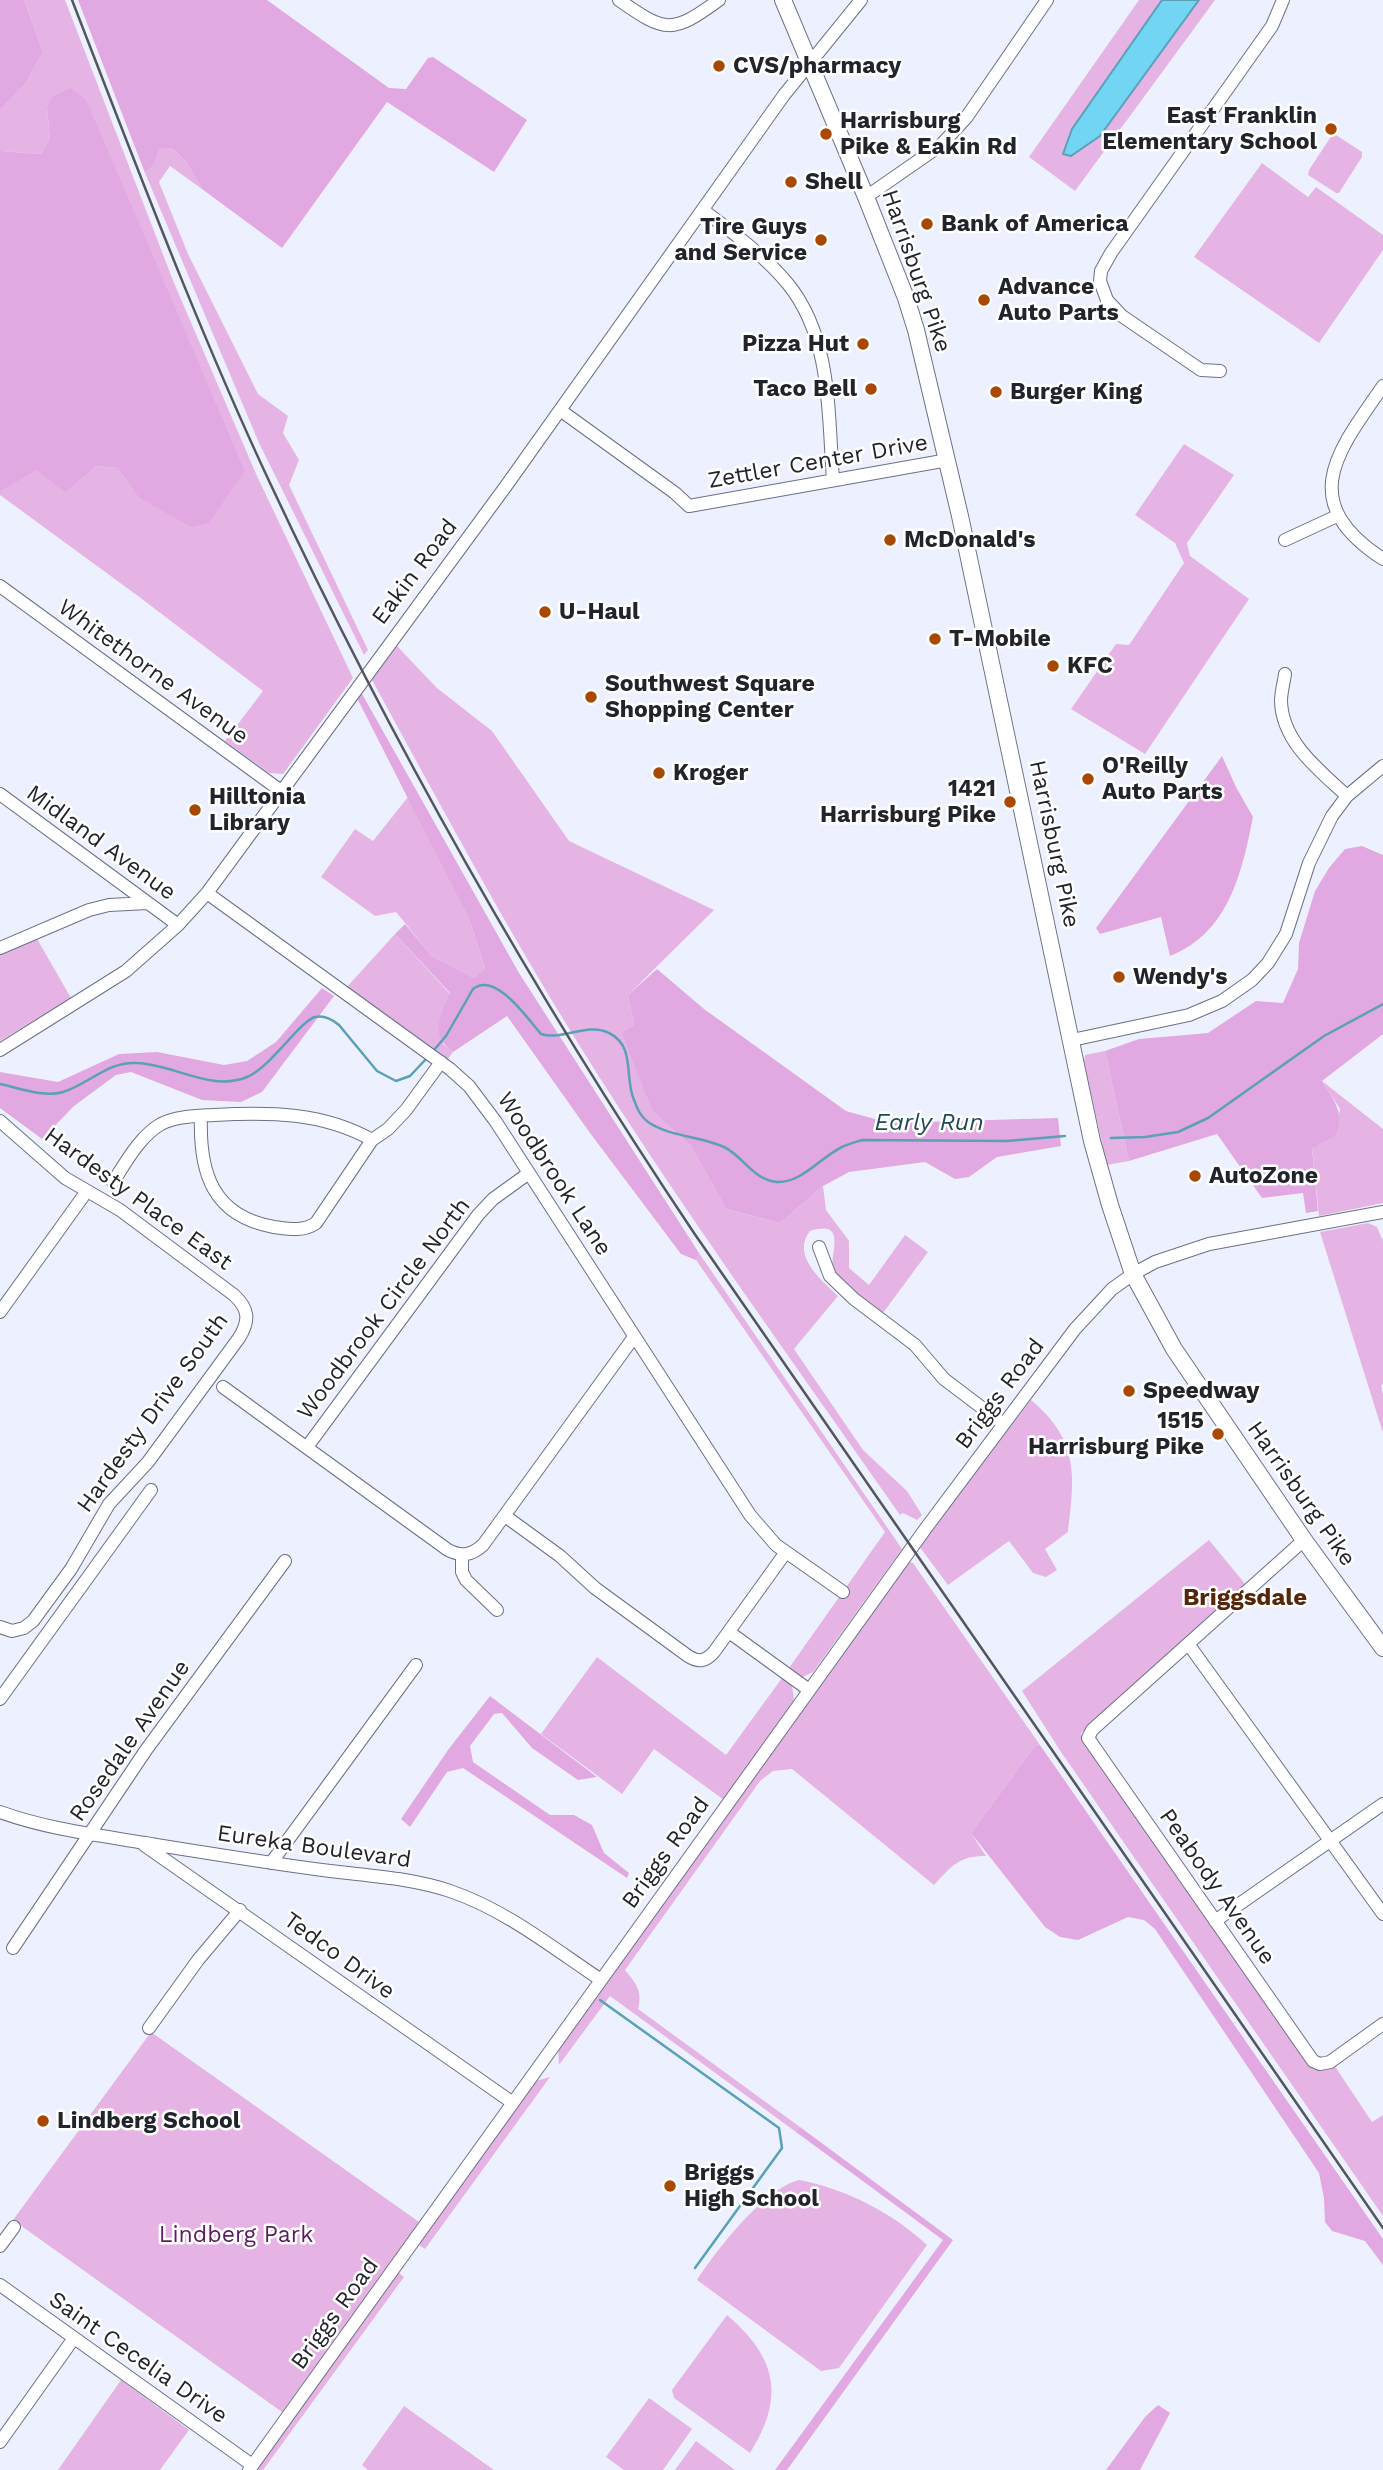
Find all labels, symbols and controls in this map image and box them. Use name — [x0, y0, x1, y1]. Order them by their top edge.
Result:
place label: CVS/pharmacy — [733, 52, 901, 80]
marker: CVS/pharmacy — [711, 58, 727, 74]
place label: East Franklin Elementary School — [1102, 102, 1317, 156]
place label: Harrisburg Pike & Eakin Rd — [840, 107, 1017, 161]
marker: East Franklin Elementary School — [1323, 121, 1339, 137]
marker: Harrisburg Pike & Eakin Rd — [818, 126, 834, 142]
place label: Shell — [805, 168, 862, 196]
marker: Shell — [783, 174, 799, 190]
street label: Harrisburg Pike — [875, 186, 957, 356]
place label: Bank of America — [941, 210, 1128, 238]
place label: Tire Guys and Service — [674, 213, 807, 267]
marker: Bank of America — [919, 216, 935, 232]
marker: Tire Guys and Service — [813, 232, 829, 248]
place label: Advance Auto Parts — [998, 273, 1119, 327]
marker: Advance Auto Parts — [976, 292, 992, 308]
place label: Pizza Hut — [742, 330, 849, 358]
marker: Pizza Hut — [855, 336, 871, 352]
place label: Taco Bell — [753, 375, 857, 403]
place label: Burger King — [1010, 378, 1142, 406]
marker: Taco Bell — [863, 381, 879, 397]
marker: Burger King — [988, 384, 1004, 400]
street label: Zettler Center Drive — [706, 429, 930, 495]
street label: Eakin Road — [366, 514, 464, 630]
place label: McDonald's — [904, 526, 1036, 554]
marker: McDonald's — [882, 532, 898, 548]
street label: Whitethorne Avenue — [52, 594, 254, 750]
place label: U-Haul — [559, 598, 640, 626]
marker: U-Haul — [537, 604, 553, 620]
place label: T-Mobile — [949, 625, 1051, 653]
marker: T-Mobile — [927, 631, 943, 647]
place label: KFC — [1067, 652, 1113, 680]
marker: KFC — [1045, 658, 1061, 674]
place label: Southwest Square Shopping Center — [605, 670, 815, 724]
marker: Southwest Square Shopping Center — [583, 689, 599, 705]
place label: O'Reilly Auto Parts — [1102, 752, 1223, 806]
street label: Harrisburg Pike — [1023, 758, 1085, 930]
place label: Kroger — [673, 759, 748, 787]
marker: Kroger — [651, 765, 667, 781]
marker: O'Reilly Auto Parts — [1080, 771, 1096, 787]
place label: 1421 Harrisburg Pike — [820, 775, 996, 829]
street label: Midland Avenue — [21, 779, 181, 907]
place label: Hilltonia Library — [209, 783, 306, 837]
marker: 1421 Harrisburg Pike — [1002, 794, 1018, 810]
marker: Hilltonia Library — [187, 802, 203, 818]
place label: Wendy's — [1133, 963, 1228, 991]
marker: Wendy's — [1111, 969, 1127, 985]
street label: Woodbrook Lane — [491, 1087, 617, 1261]
water label: Early Run — [874, 1109, 984, 1137]
street label: Hardesty Place East — [39, 1122, 237, 1276]
place label: AutoZone — [1209, 1162, 1318, 1190]
marker: AutoZone — [1187, 1168, 1203, 1184]
street label: Woodbrook Circle North — [292, 1193, 476, 1425]
street label: Hardesty Drive South — [71, 1308, 235, 1518]
street label: Briggs Road — [950, 1333, 1050, 1455]
place label: Speedway — [1143, 1377, 1259, 1405]
marker: Speedway — [1121, 1383, 1137, 1399]
place label: 1515 Harrisburg Pike — [1028, 1407, 1204, 1461]
street label: Harrisburg Pike — [1241, 1416, 1361, 1572]
marker: 1515 Harrisburg Pike — [1210, 1426, 1226, 1442]
district label: Briggsdale — [1183, 1584, 1307, 1612]
street label: Rosedale Avenue — [64, 1655, 196, 1827]
street label: Briggs Road — [616, 1792, 716, 1914]
street label: Peabody Avenue — [1153, 1804, 1281, 1970]
street label: Eureka Boulevard — [215, 1820, 413, 1874]
street label: Tedco Drive — [278, 1906, 400, 2006]
place label: Lindberg School — [57, 2107, 240, 2135]
marker: Lindberg School — [35, 2113, 51, 2129]
place label: Briggs High School — [684, 2159, 819, 2213]
marker: Briggs High School — [662, 2178, 678, 2194]
park label: Lindberg Park — [159, 2221, 313, 2249]
street label: Briggs Road — [285, 2253, 385, 2375]
street label: Saint Cecelia Drive — [43, 2286, 233, 2430]

